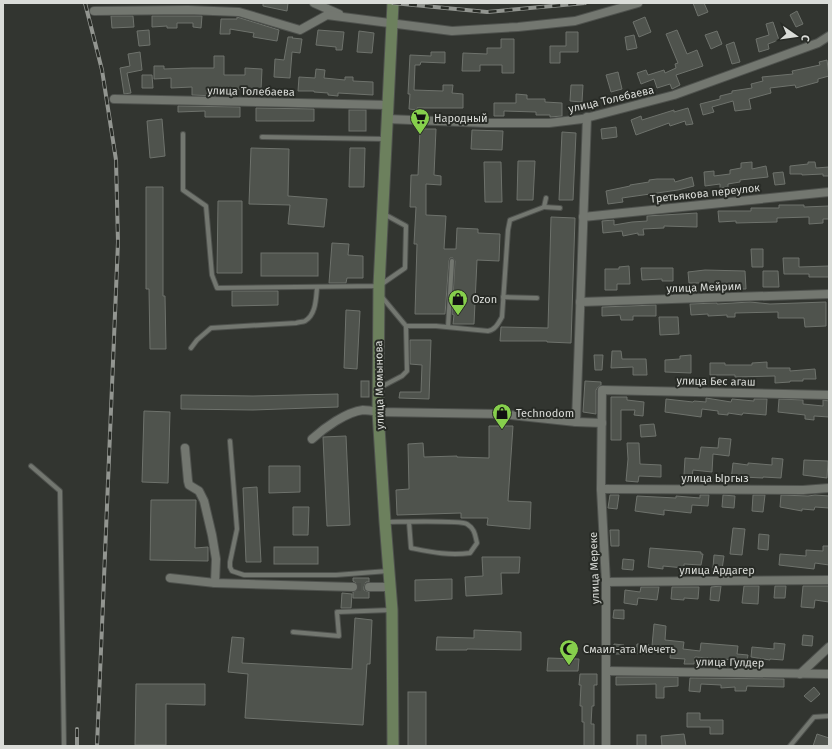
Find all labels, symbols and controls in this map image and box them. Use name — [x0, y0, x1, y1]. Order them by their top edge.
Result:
north arrow — [776, 16, 816, 56]
text: С — [798, 34, 812, 43]
street label: улица Толебаева — [567, 83, 655, 116]
street label: улица Толебаева — [207, 84, 295, 99]
supermarket icon: Народный — [409, 107, 431, 135]
place label: Народный — [434, 112, 488, 125]
street label: Третьякова переулок — [649, 181, 761, 206]
street label: улица Мейрим — [666, 280, 742, 295]
shop icon: Ozon — [447, 288, 469, 316]
place label: Ozon — [472, 293, 497, 306]
street label: улица Момынова — [372, 340, 387, 430]
street label: улица Бес агаш — [676, 374, 756, 389]
shop icon: Technodom — [491, 402, 513, 430]
place label: Technodom — [516, 407, 574, 420]
street label: улица Ыргыз — [681, 472, 749, 485]
street label: улица Мереке — [587, 532, 602, 604]
street label: улица Ардагер — [679, 564, 755, 577]
mosque icon: Смаил-ата Мечеть — [558, 638, 580, 666]
place label: Смаил-ата Мечеть — [583, 643, 676, 656]
street label: улица Гулдер — [696, 655, 764, 670]

